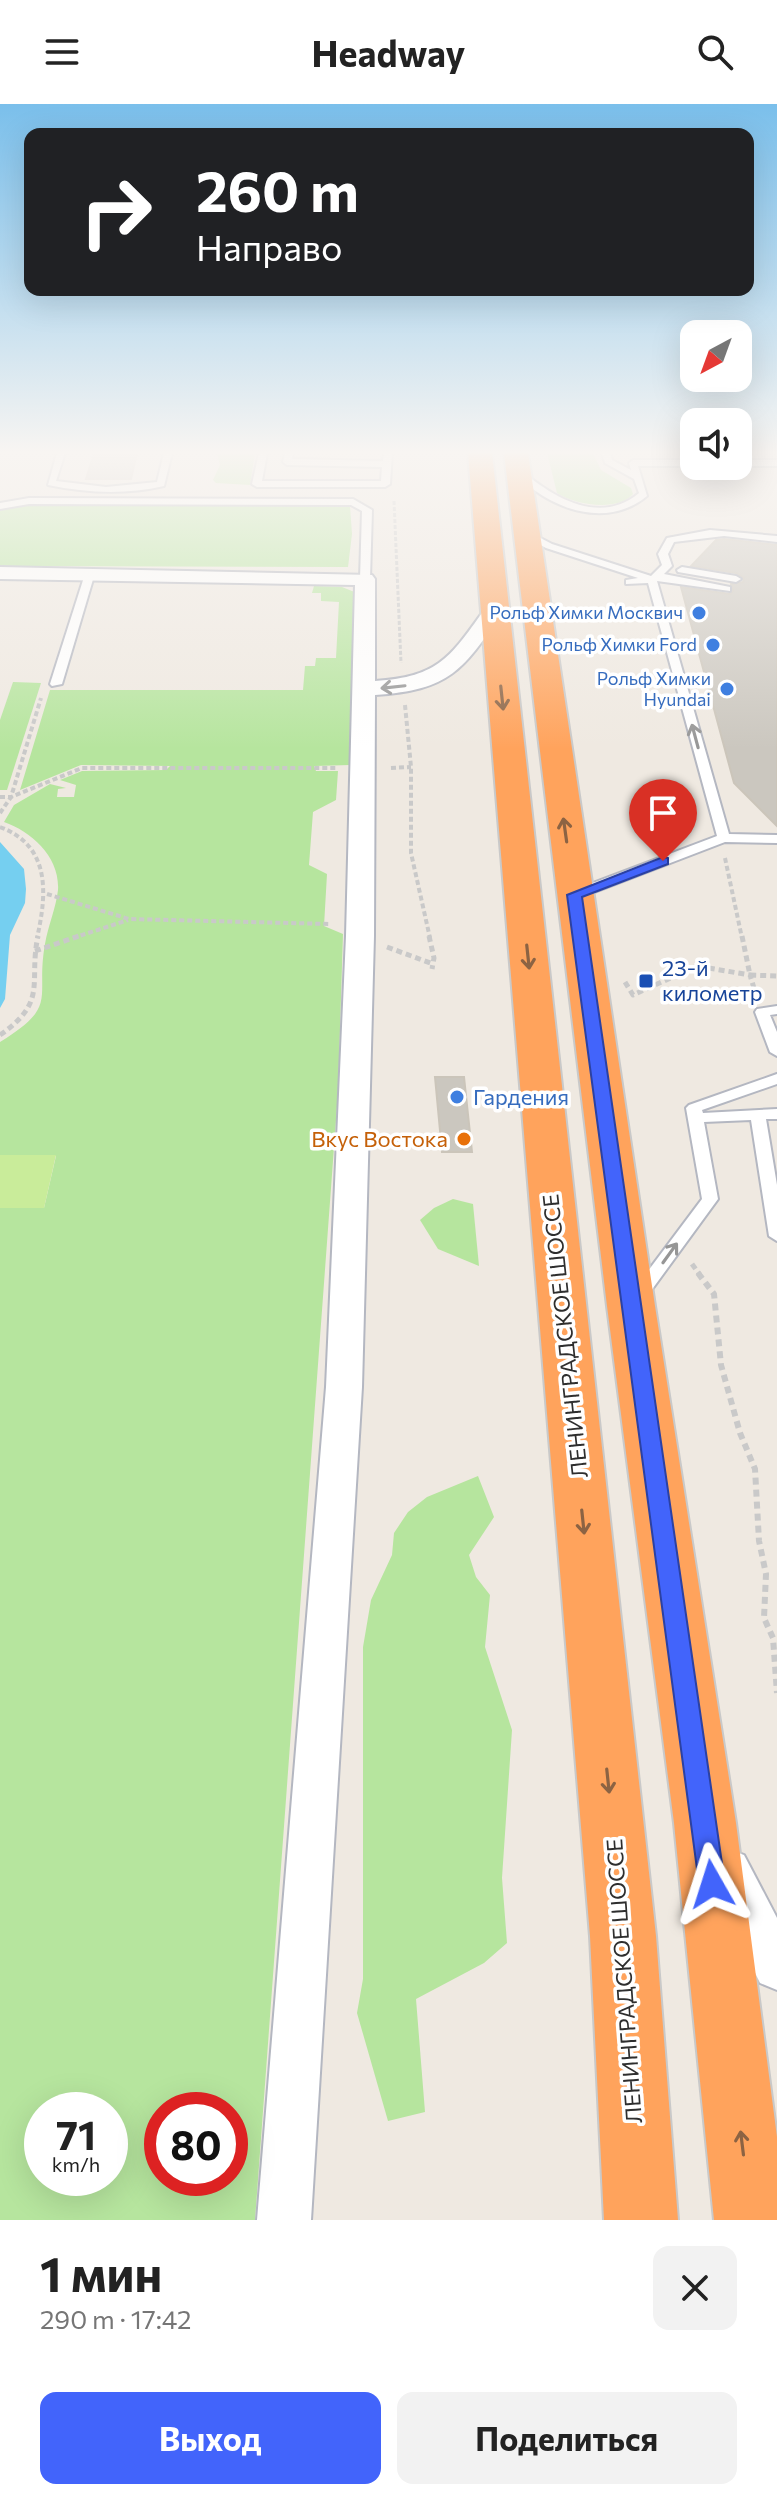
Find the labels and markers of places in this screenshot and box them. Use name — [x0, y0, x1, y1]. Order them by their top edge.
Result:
place label: Рольф Химки Москвич — [489, 601, 683, 623]
marker: Рольф Химки Москвич — [690, 604, 708, 622]
place label: Рольф Химки Ford — [541, 633, 697, 655]
marker: Рольф Химки Ford — [704, 636, 722, 654]
place label: Рольф Химки Hyundai — [597, 667, 711, 710]
marker: Рольф Химки Hyundai — [718, 680, 736, 698]
pin — [629, 779, 697, 861]
place label: 23-й километр — [662, 954, 763, 1006]
marker: 23-й километр — [637, 972, 655, 990]
place label: Гардения — [473, 1083, 569, 1110]
marker: Гардения — [448, 1088, 466, 1106]
place label: Вкус Востока — [311, 1125, 448, 1152]
marker: Вкус Востока — [455, 1130, 473, 1148]

